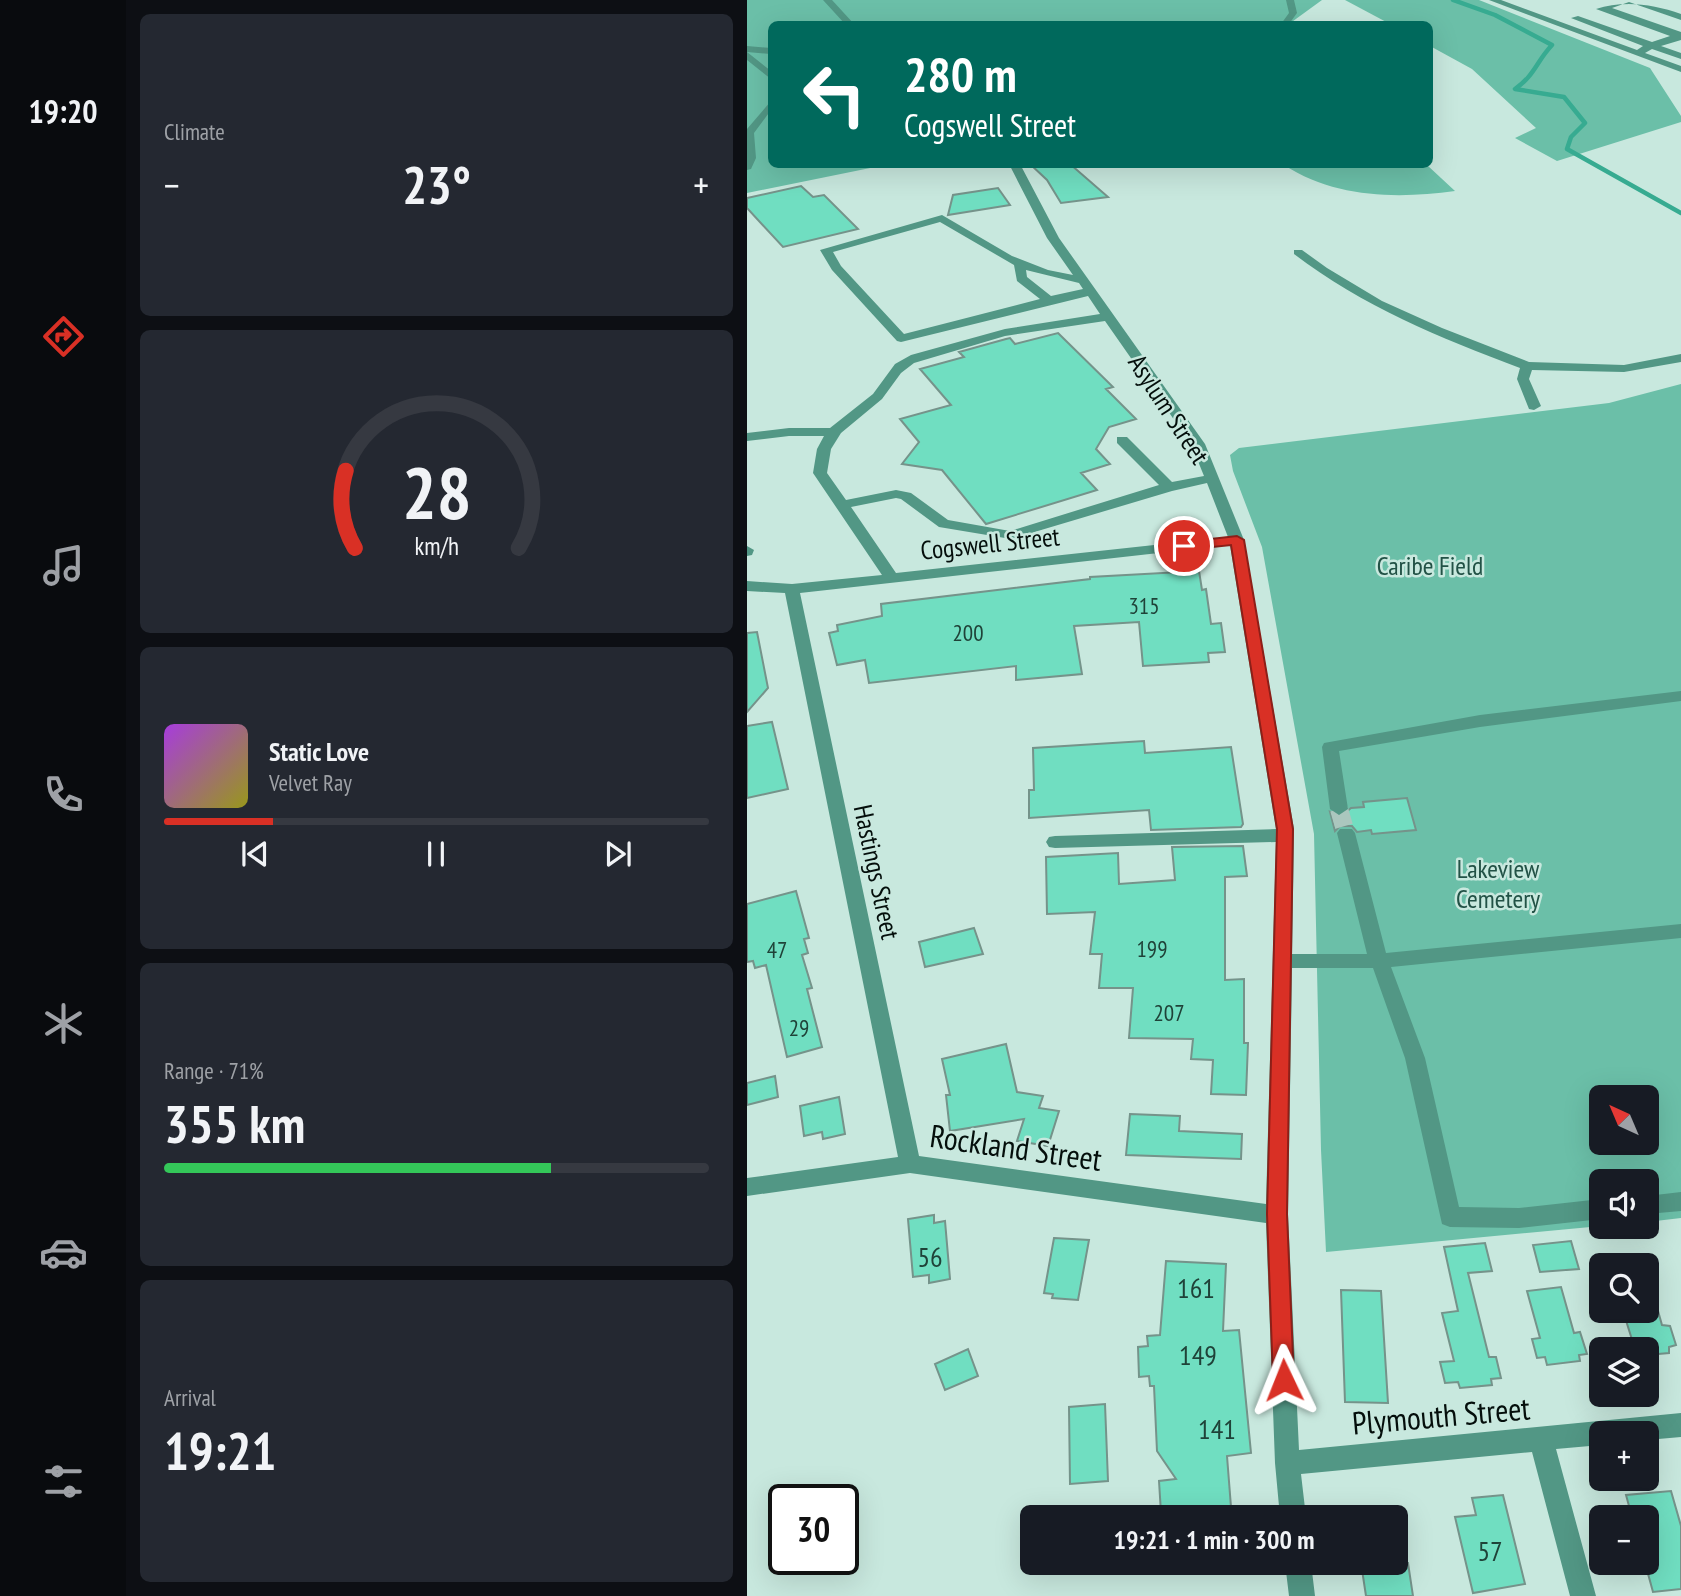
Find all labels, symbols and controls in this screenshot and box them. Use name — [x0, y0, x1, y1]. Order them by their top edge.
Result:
text: 280 m — [904, 42, 1017, 106]
icon: left — [789, 49, 880, 140]
text: 19:20 — [28, 90, 98, 132]
text: Cogswell Street — [904, 104, 1076, 146]
text: Climate — [164, 117, 225, 146]
text: 23° — [402, 151, 471, 218]
text: − — [164, 160, 180, 209]
text: + — [693, 160, 709, 209]
icon: directions — [39, 312, 88, 361]
street label: Asylum Street — [1121, 348, 1217, 470]
text: 28 — [402, 444, 471, 538]
pin — [1154, 516, 1214, 576]
street label: Cogswell Street — [919, 519, 1061, 567]
icon: arrive — [1165, 527, 1203, 565]
text: km/h — [414, 529, 459, 561]
icon: music — [39, 541, 88, 590]
park label: Caribe Field — [1377, 549, 1483, 582]
house number: 315 — [1128, 591, 1160, 620]
house number: 200 — [952, 618, 984, 647]
text: Static Love — [269, 735, 369, 768]
text: Velvet Ray — [269, 768, 352, 797]
icon: phone — [39, 770, 88, 819]
street label: Hastings Street — [847, 802, 907, 942]
icon: previous — [236, 835, 274, 873]
icon: pause — [417, 835, 455, 873]
icon: next — [599, 835, 637, 873]
park label: Lakeview Cemetery — [1456, 852, 1540, 915]
house number: 199 — [1136, 934, 1168, 963]
house number: 47 — [767, 935, 787, 964]
house number: 207 — [1153, 998, 1185, 1027]
icon: climate — [39, 999, 88, 1048]
house number: 29 — [789, 1013, 809, 1042]
text: Range · 71% — [164, 1056, 264, 1085]
north arrow — [1589, 1085, 1659, 1155]
map controls — [1589, 1085, 1659, 1575]
text: 355 km — [164, 1090, 305, 1157]
street label: Rockland Street — [927, 1114, 1105, 1180]
button: sound — [1589, 1169, 1659, 1239]
icon: car — [39, 1228, 88, 1277]
house number: 56 — [917, 1238, 943, 1275]
button: search — [1589, 1253, 1659, 1323]
house number: 161 — [1177, 1269, 1215, 1306]
house number: 149 — [1179, 1336, 1217, 1373]
button: layers — [1589, 1337, 1659, 1407]
position arrow — [1247, 1343, 1321, 1417]
text: Arrival — [164, 1383, 216, 1412]
street label: Plymouth Street — [1350, 1386, 1532, 1444]
house number: 141 — [1198, 1410, 1236, 1447]
text: 19:21 — [164, 1417, 276, 1484]
button: + — [1589, 1421, 1659, 1491]
icon: filters — [39, 1457, 88, 1506]
speed limit sign: 30 — [768, 1484, 859, 1575]
button: − — [1589, 1505, 1659, 1575]
text: 19:21 · 1 min · 300 m — [1114, 1523, 1314, 1556]
house number: 57 — [1477, 1532, 1503, 1569]

